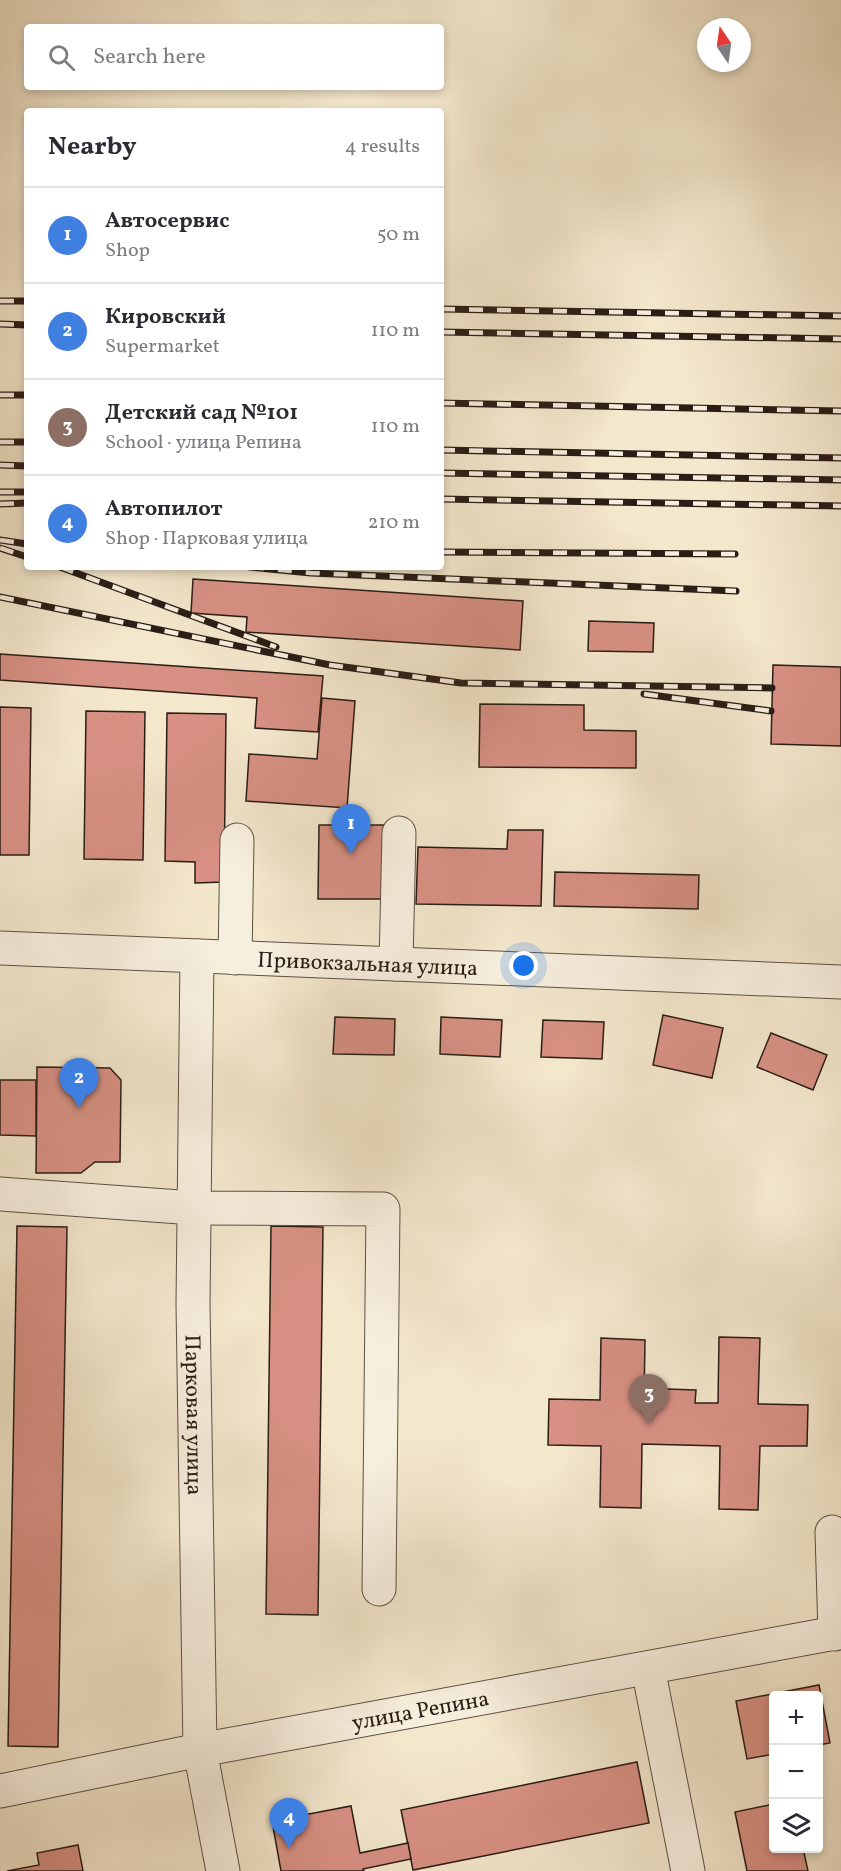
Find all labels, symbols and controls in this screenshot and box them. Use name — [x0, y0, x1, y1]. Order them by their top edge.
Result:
north arrow — [697, 18, 751, 72]
search box — [24, 24, 444, 90]
icon: search — [45, 41, 78, 74]
text: Search here — [93, 42, 206, 73]
text: Nearby — [48, 129, 137, 165]
text: 4 results — [345, 133, 420, 161]
text: Автосервис — [105, 206, 229, 237]
text: 1 — [63, 221, 72, 249]
text: 50 m — [377, 221, 420, 249]
text: Shop — [105, 237, 150, 265]
text: Кировский — [105, 302, 226, 333]
text: 2 — [62, 317, 73, 345]
text: 110 m — [371, 317, 420, 345]
text: Supermarket — [105, 333, 220, 361]
text: Детский сад №101 — [105, 398, 298, 429]
text: 3 — [62, 413, 73, 441]
text: 110 m — [371, 413, 420, 441]
text: School · улица Репина — [105, 429, 302, 457]
text: Автопилот — [105, 494, 223, 525]
text: 4 — [61, 509, 74, 537]
text: 210 m — [368, 509, 420, 537]
text: Shop · Парковая улица — [105, 525, 308, 553]
pin: 1 — [332, 804, 370, 854]
street label: Привокзальная улица — [257, 945, 479, 985]
your location — [509, 951, 538, 980]
pin: 2 — [60, 1058, 98, 1108]
street label: Парковая улица — [175, 1334, 209, 1496]
pin: 3 — [630, 1374, 668, 1424]
street label: улица Репина — [349, 1684, 492, 1740]
map controls — [769, 1691, 823, 1853]
button: + — [769, 1691, 823, 1745]
button: − — [769, 1745, 823, 1799]
pin: 4 — [270, 1798, 308, 1848]
button: layers — [769, 1799, 823, 1853]

